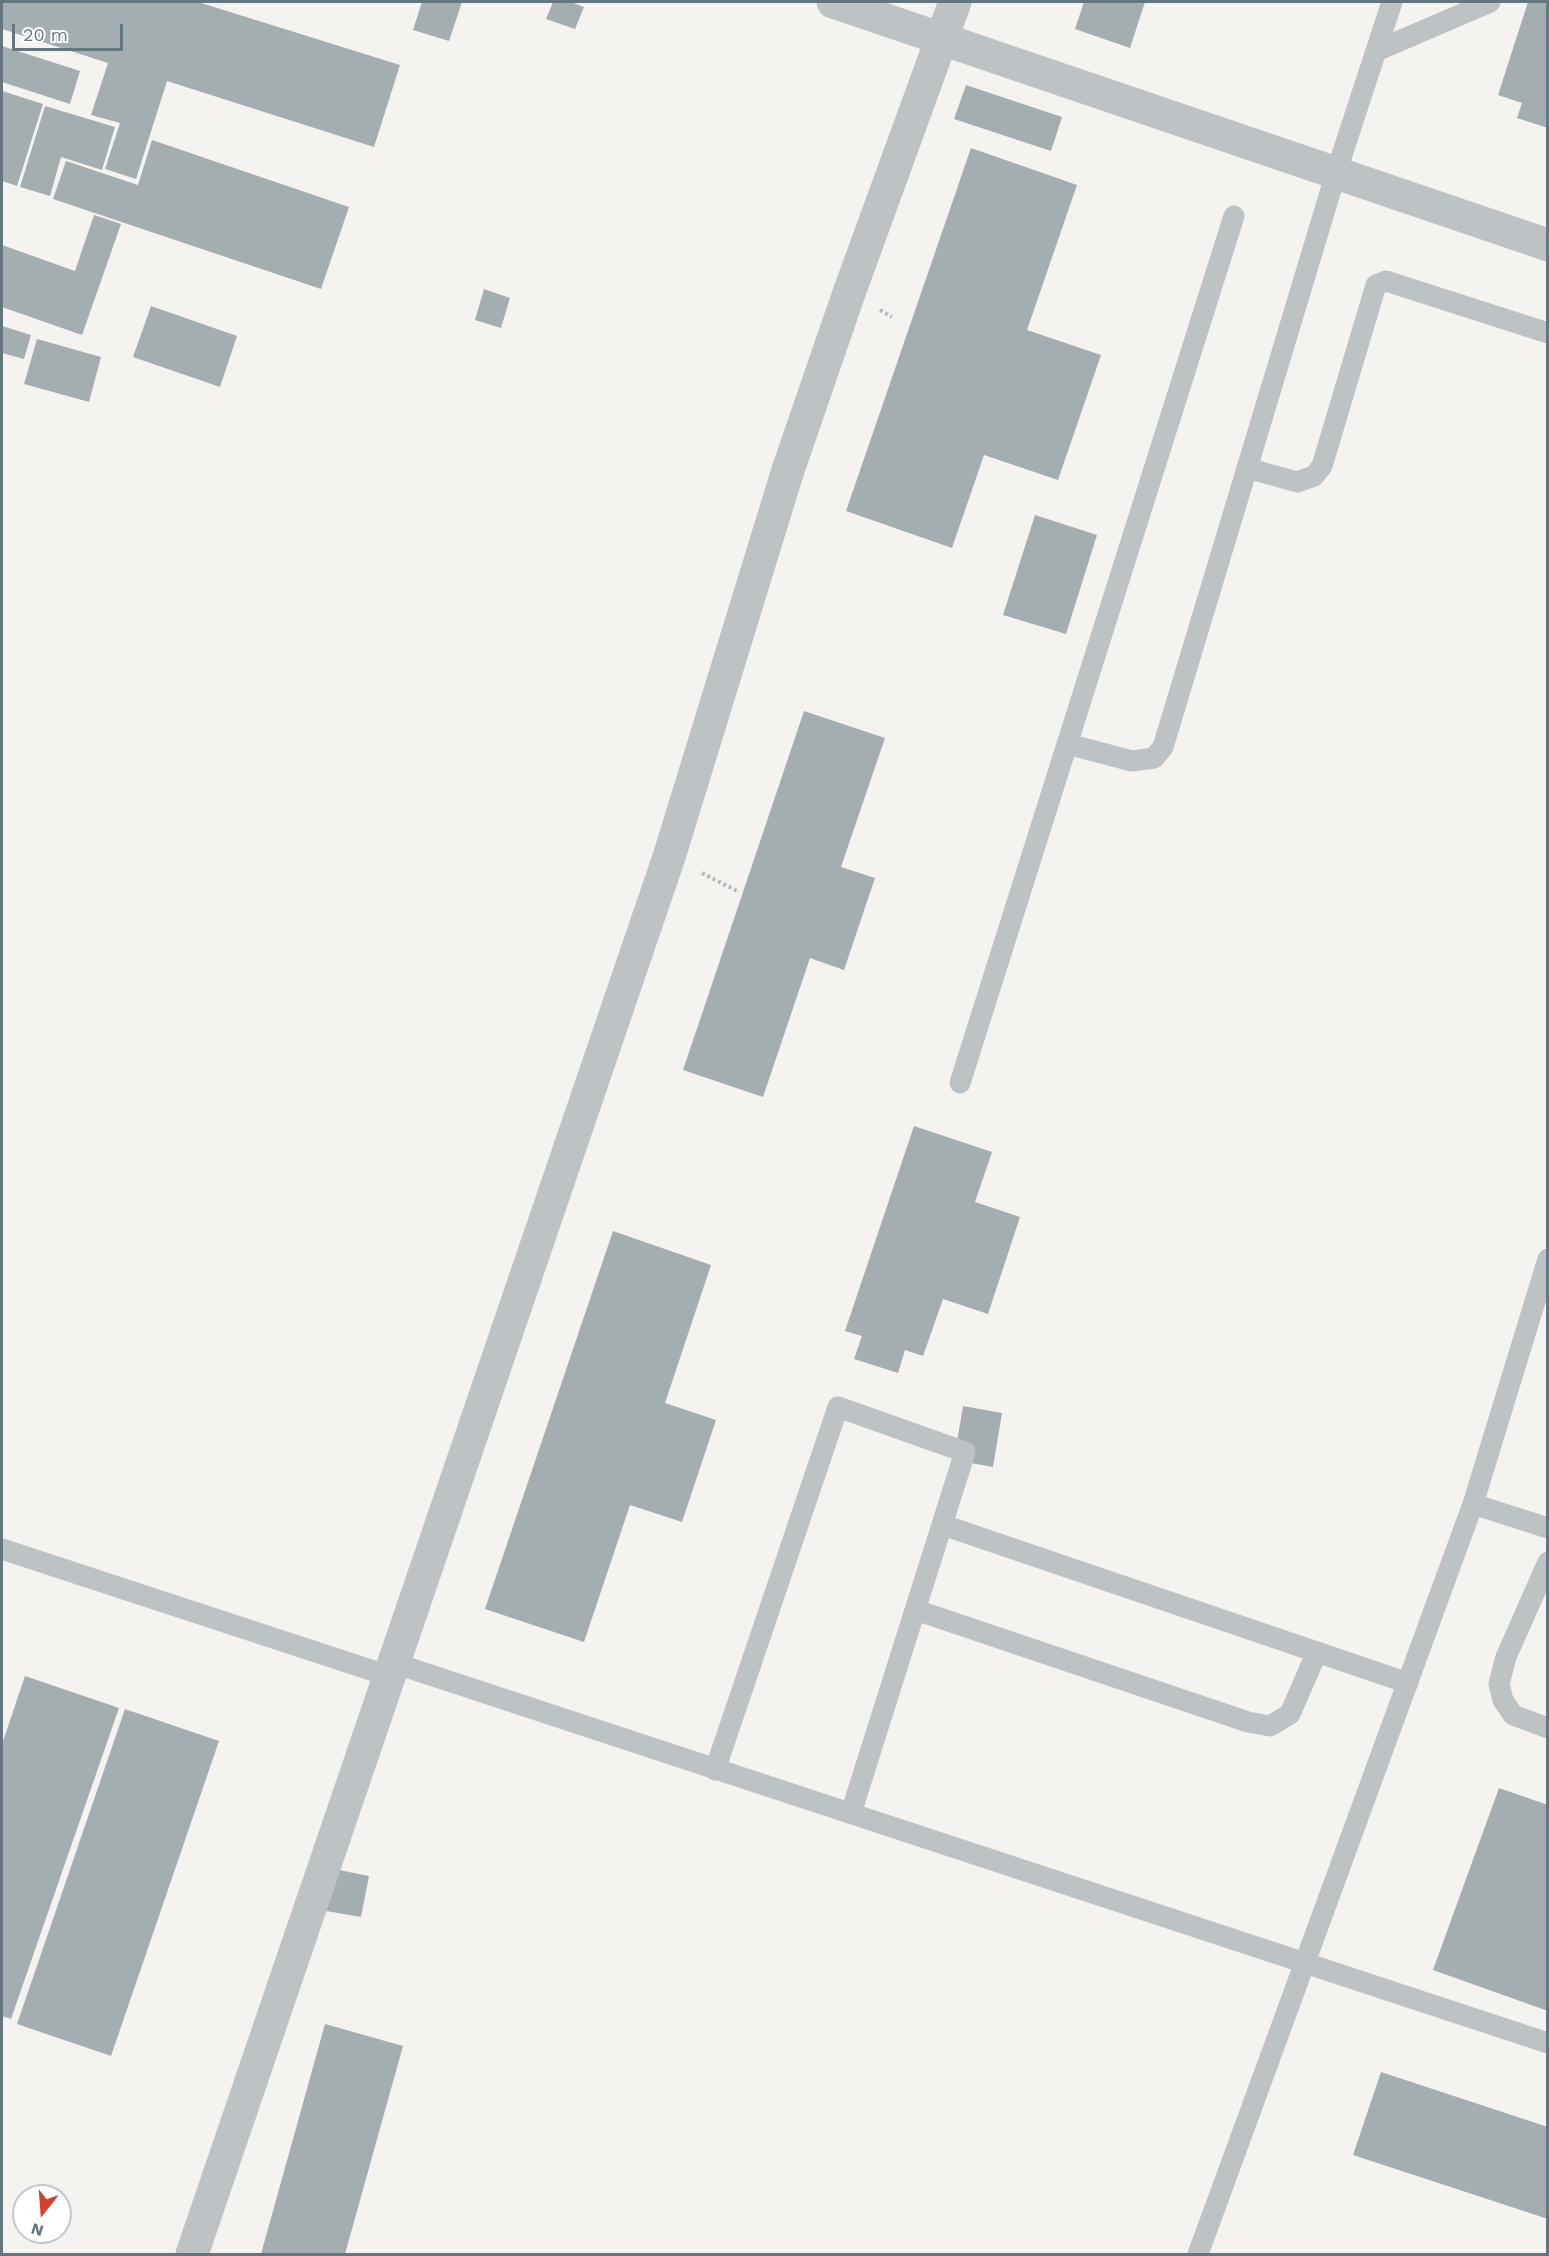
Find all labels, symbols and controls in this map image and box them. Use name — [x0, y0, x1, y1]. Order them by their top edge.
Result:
scale bar — [15, 12, 126, 50]
text: 20 m — [23, 24, 68, 45]
north arrow — [12, 2184, 72, 2244]
text: N — [29, 2219, 46, 2241]

